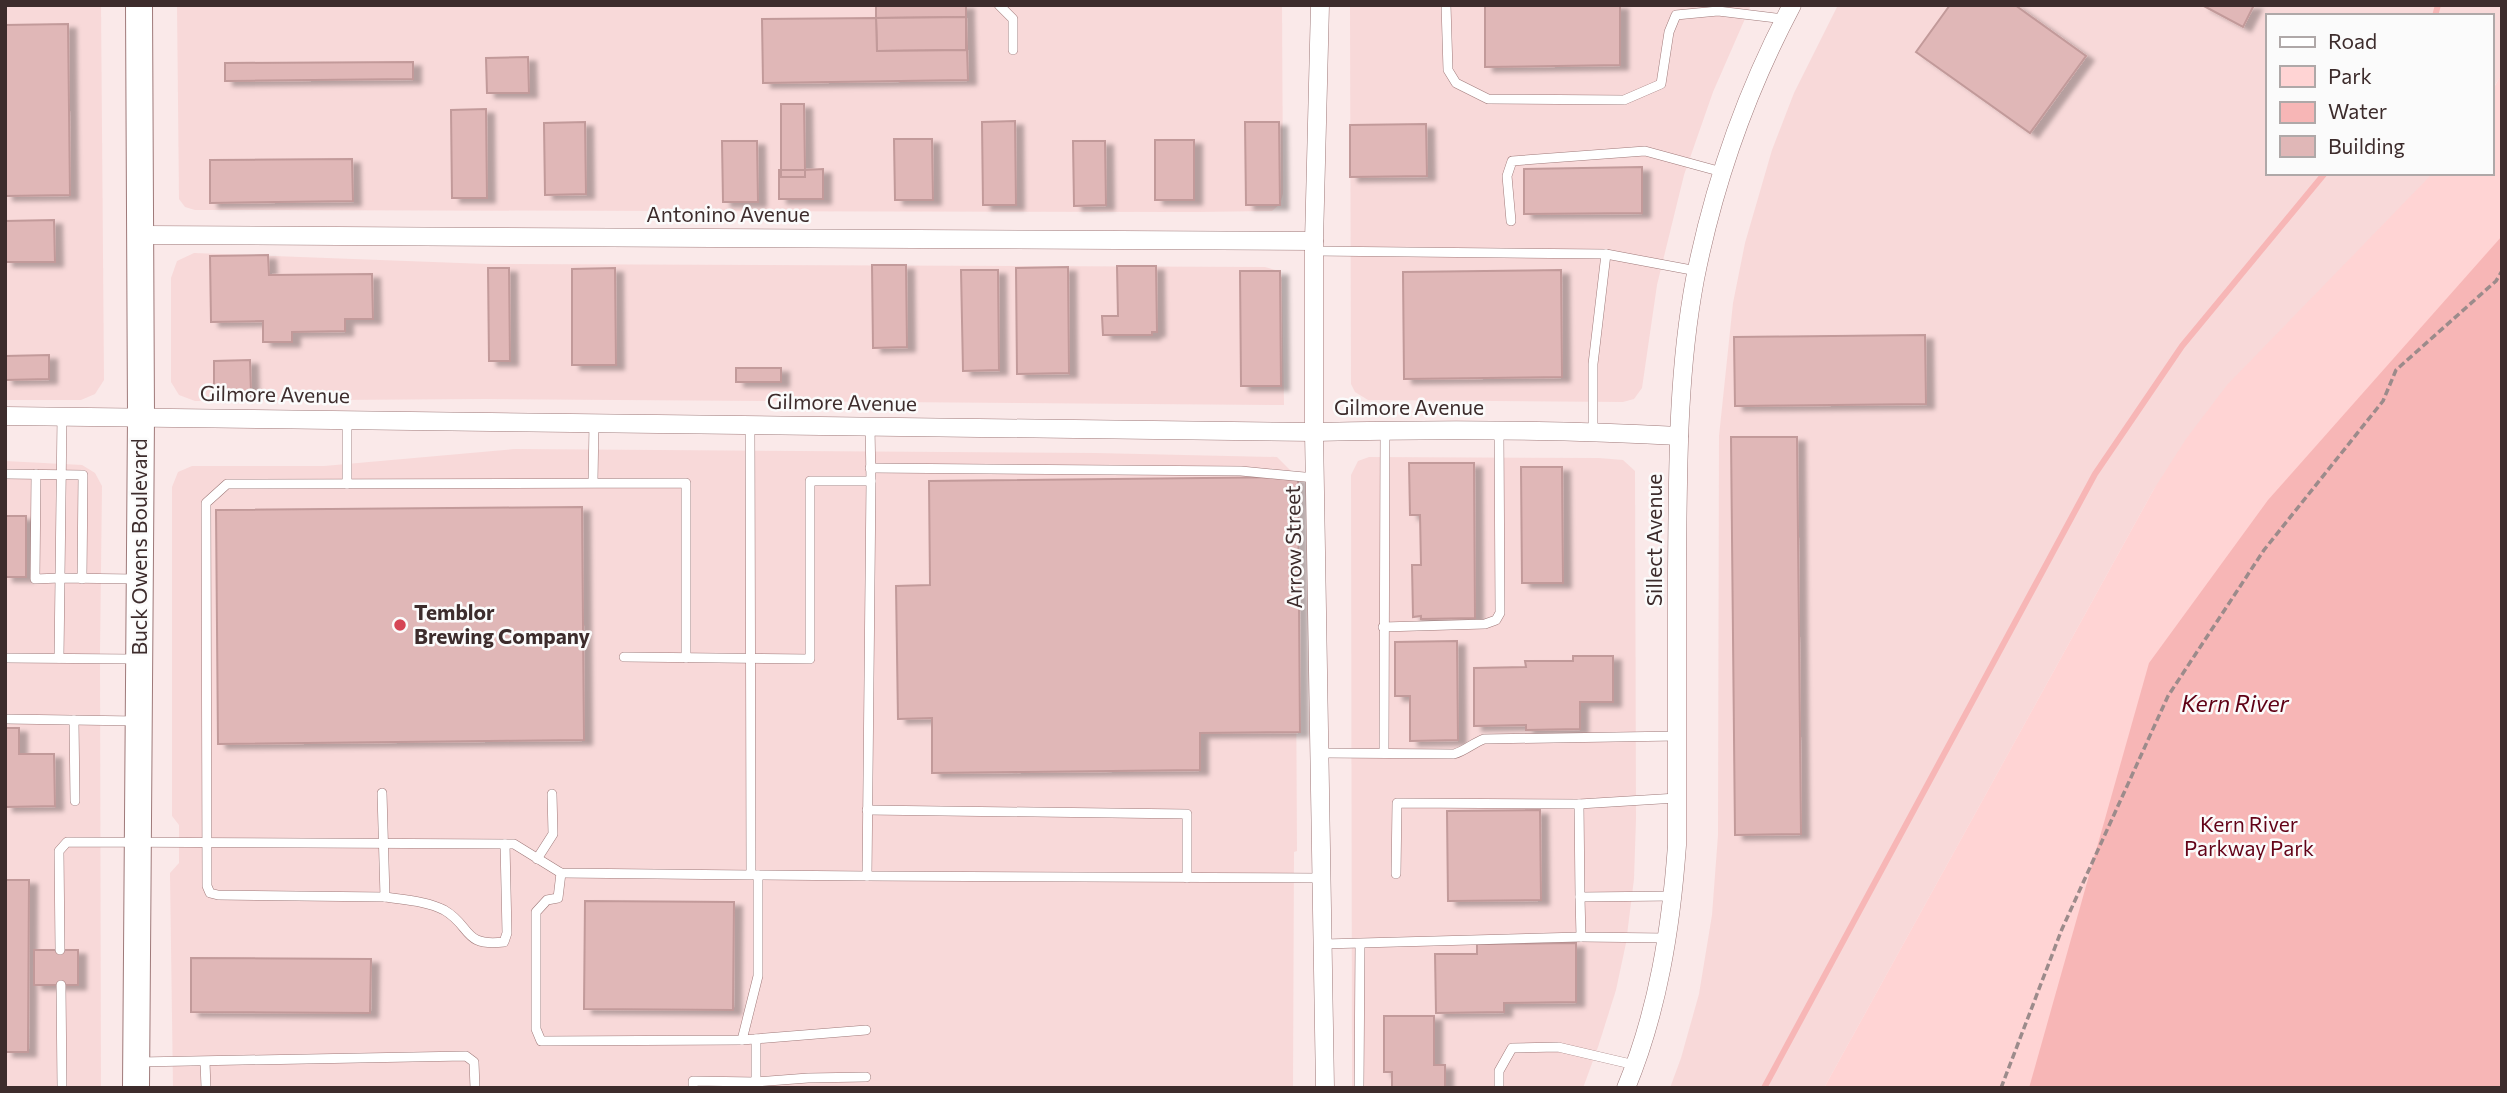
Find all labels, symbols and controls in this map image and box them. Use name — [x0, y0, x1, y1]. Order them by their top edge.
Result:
legend — [2266, 14, 2493, 175]
text: Road — [2328, 28, 2377, 53]
text: Park — [2328, 63, 2372, 88]
text: Water — [2328, 98, 2387, 123]
text: Building — [2328, 133, 2405, 158]
street label: Antonino Avenue — [646, 201, 810, 226]
street label: Gilmore Avenue — [200, 380, 350, 407]
street label: Gilmore Avenue — [767, 388, 917, 415]
street label: Gilmore Avenue — [1334, 394, 1484, 419]
street label: Buck Owens Boulevard — [126, 438, 151, 656]
street label: Sillect Avenue — [1641, 474, 1666, 606]
street label: Arrow Street — [1279, 485, 1306, 609]
place label: Temblor Brewing Company — [414, 599, 591, 648]
marker: Temblor Brewing Company — [392, 617, 408, 633]
water label: Kern River — [2181, 689, 2290, 717]
park label: Kern River Parkway Park — [2184, 811, 2314, 860]

